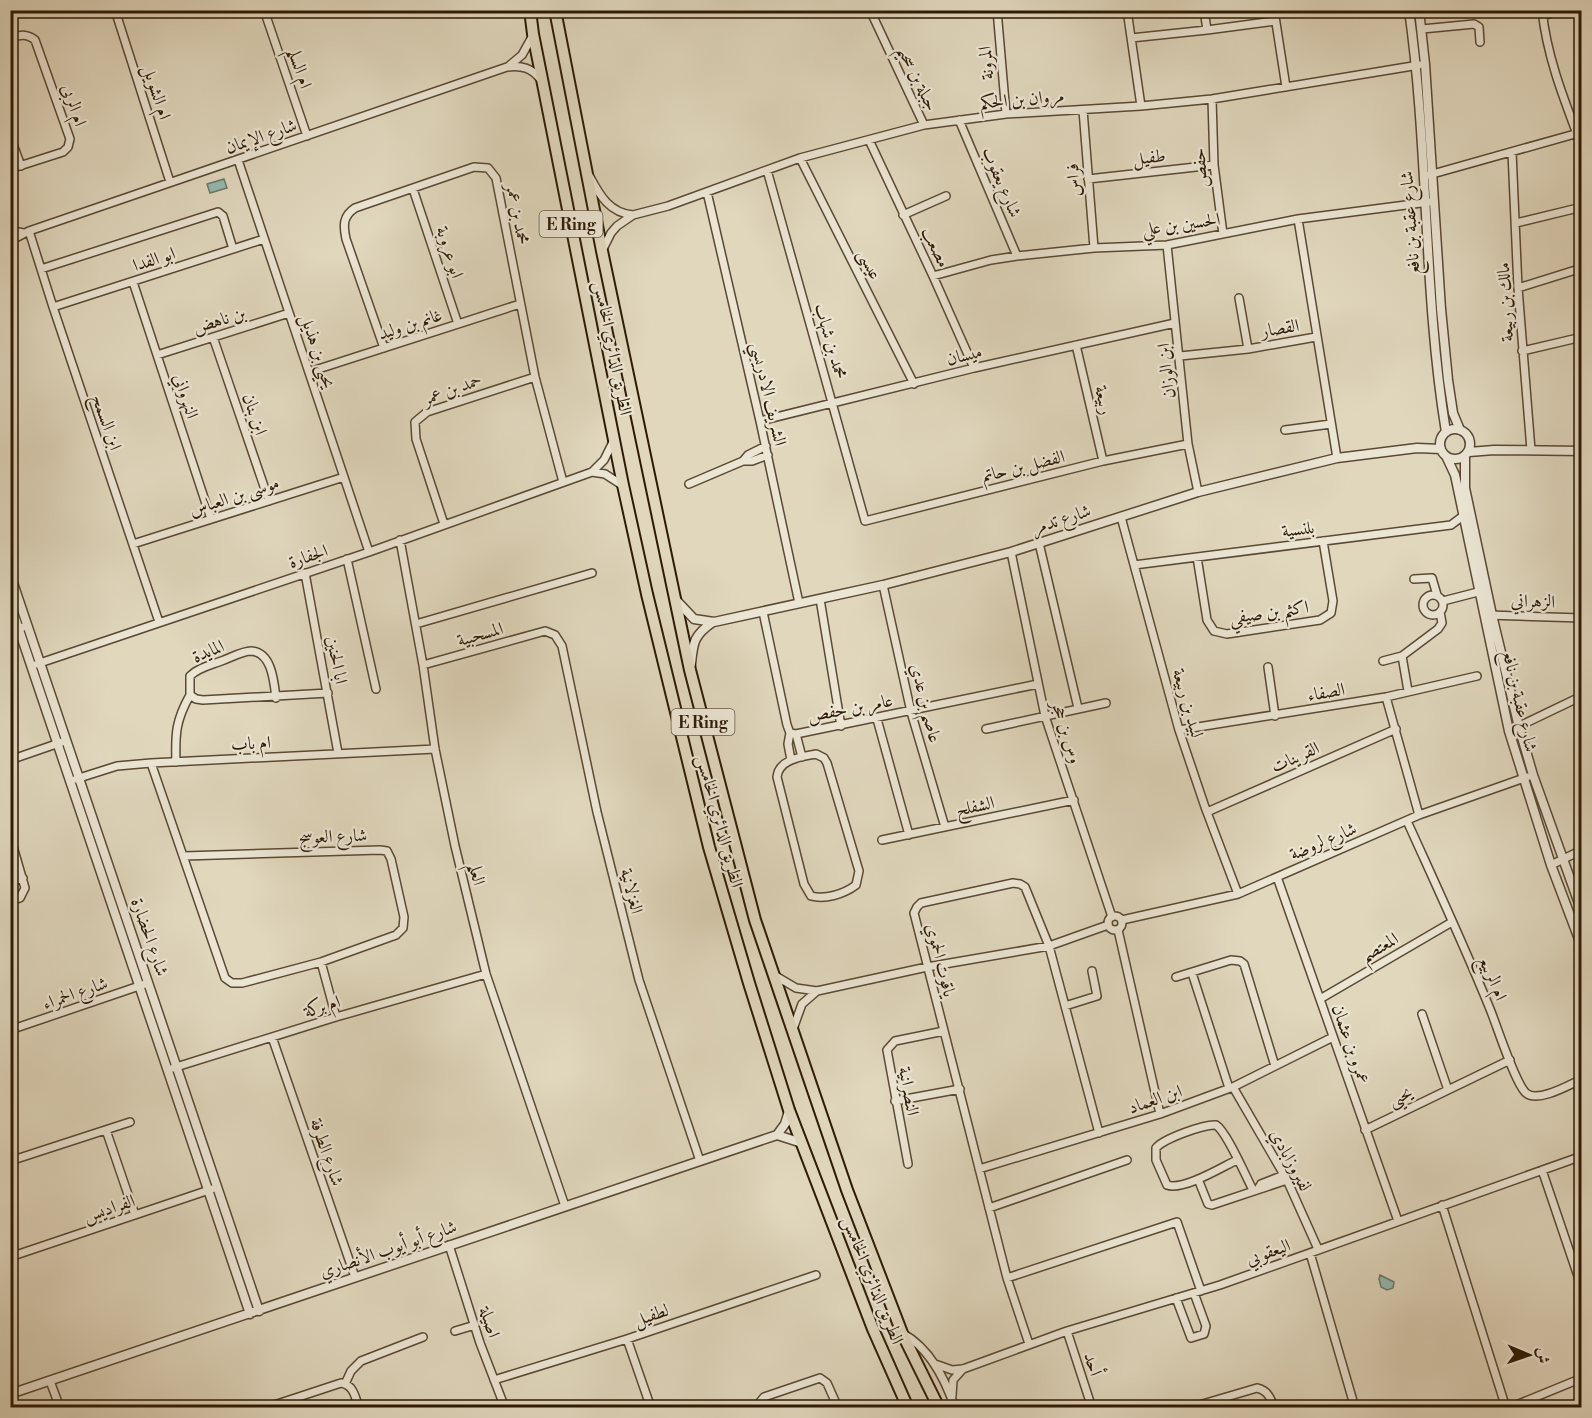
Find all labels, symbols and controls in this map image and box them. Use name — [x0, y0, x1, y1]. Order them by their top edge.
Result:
street label: جبلة بن سحيم — [886, 42, 943, 118]
street label: ام السلم — [276, 45, 317, 94]
street label: المرونة — [974, 45, 999, 81]
street label: ام الشويل — [133, 62, 176, 124]
street label: ام الربى — [52, 81, 92, 131]
street label: مروان بن الحكم — [979, 84, 1066, 120]
street label: شارع الإيمان — [222, 114, 301, 162]
street label: شارع يعقوب — [974, 143, 1027, 222]
street label: طفيل — [1131, 144, 1167, 172]
street label: حفص — [1187, 147, 1214, 189]
street label: فراس — [1061, 163, 1086, 197]
street label: شارع عقبة بن نافع — [1395, 170, 1430, 276]
street label: محمد بن عمر — [500, 180, 535, 246]
street label: الحسين بن علي — [1140, 208, 1223, 246]
road number: E Ring — [540, 211, 602, 237]
street label: ابو عروبة — [429, 223, 469, 281]
street label: مصعب — [916, 223, 955, 271]
street label: ابو الفدا — [130, 242, 178, 277]
street label: عيسى — [851, 245, 887, 284]
street label: مالك بن ربيعة — [1492, 262, 1519, 342]
street label: الطريق الدائري الخامس — [585, 279, 637, 418]
street label: بن ناهض — [190, 301, 249, 339]
street label: محمد بن شهاب — [809, 301, 852, 382]
street label: غانم بن وليد — [375, 303, 446, 349]
street label: يحيى بن هذيل — [292, 311, 341, 393]
street label: القصار — [1257, 314, 1301, 343]
street label: الشريف الادريسي — [741, 340, 792, 449]
street label: ميسان — [944, 340, 984, 371]
street label: ابن الوزان — [1152, 342, 1181, 400]
street label: حمد بن عمر — [418, 368, 485, 411]
street label: النهرواني — [165, 371, 204, 422]
street label: ربيعة — [1089, 383, 1118, 417]
street label: ابن بنان — [237, 390, 272, 438]
street label: ابن السمح — [82, 391, 127, 455]
street label: الفضل بن حاتم — [979, 445, 1068, 492]
street label: موسى بن العباس — [186, 471, 282, 523]
street label: شارع تدمر — [1028, 499, 1095, 543]
street label: بلنسية — [1280, 516, 1316, 543]
street label: الجفارة — [286, 539, 331, 574]
street label: الزهراني — [1510, 589, 1556, 617]
street label: اكثم بن صيفي — [1228, 596, 1311, 635]
street label: المسحبية — [454, 617, 506, 652]
street label: المايدة — [189, 634, 228, 668]
street label: ابا الحنين — [321, 634, 352, 686]
street label: شارع عقبة بن نافع — [1493, 648, 1542, 755]
street label: عاصم بن عدي — [899, 661, 946, 747]
street label: لبيد بن ربيعة — [1167, 666, 1208, 740]
street label: الصفاء — [1305, 678, 1347, 707]
street label: عامر بن حفص — [805, 689, 895, 729]
street label: وس بن حجر — [1045, 696, 1087, 767]
road number: E Ring — [672, 709, 734, 735]
street label: ام باب — [230, 731, 272, 760]
street label: القرينات — [1267, 737, 1323, 778]
street label: الطريق الدائري الخامس — [688, 752, 748, 891]
street label: الشفلح — [954, 791, 998, 826]
street label: شارع لروضة — [1286, 817, 1361, 869]
street label: شارع العوسج — [298, 824, 368, 853]
street label: العلم — [457, 860, 490, 889]
street label: الغزلانية — [615, 866, 648, 916]
street label: شارع الحضارة — [123, 895, 174, 980]
street label: ياقوت الحموي — [917, 921, 961, 1002]
street label: المعتصم — [1356, 927, 1406, 973]
street label: ام الربيع — [1469, 952, 1512, 1006]
street label: شارع الحمراء — [40, 972, 112, 1018]
street label: ام بركة — [300, 990, 345, 1027]
street label: عمرو بن عثمان — [1326, 1001, 1375, 1087]
street label: النصرانية — [893, 1065, 924, 1117]
street label: ابن العماد — [1125, 1080, 1185, 1119]
street label: يحيى — [1384, 1081, 1418, 1115]
street label: شارع الطرفة — [301, 1115, 349, 1190]
street label: لفيروزابادي — [1262, 1125, 1317, 1197]
street label: الفراديس — [80, 1189, 138, 1228]
street label: شارع أبو أيوب الأنصاري — [316, 1213, 461, 1287]
street label: الطريق الدائري الخامس — [834, 1213, 909, 1349]
street label: اليعقوبي — [1243, 1234, 1295, 1274]
street label: لطفيل — [630, 1299, 672, 1333]
street label: اصيلة — [473, 1303, 505, 1341]
north arrow — [1499, 1325, 1559, 1385]
text: ش — [1533, 1347, 1553, 1364]
street label: أحد — [1078, 1349, 1109, 1380]

